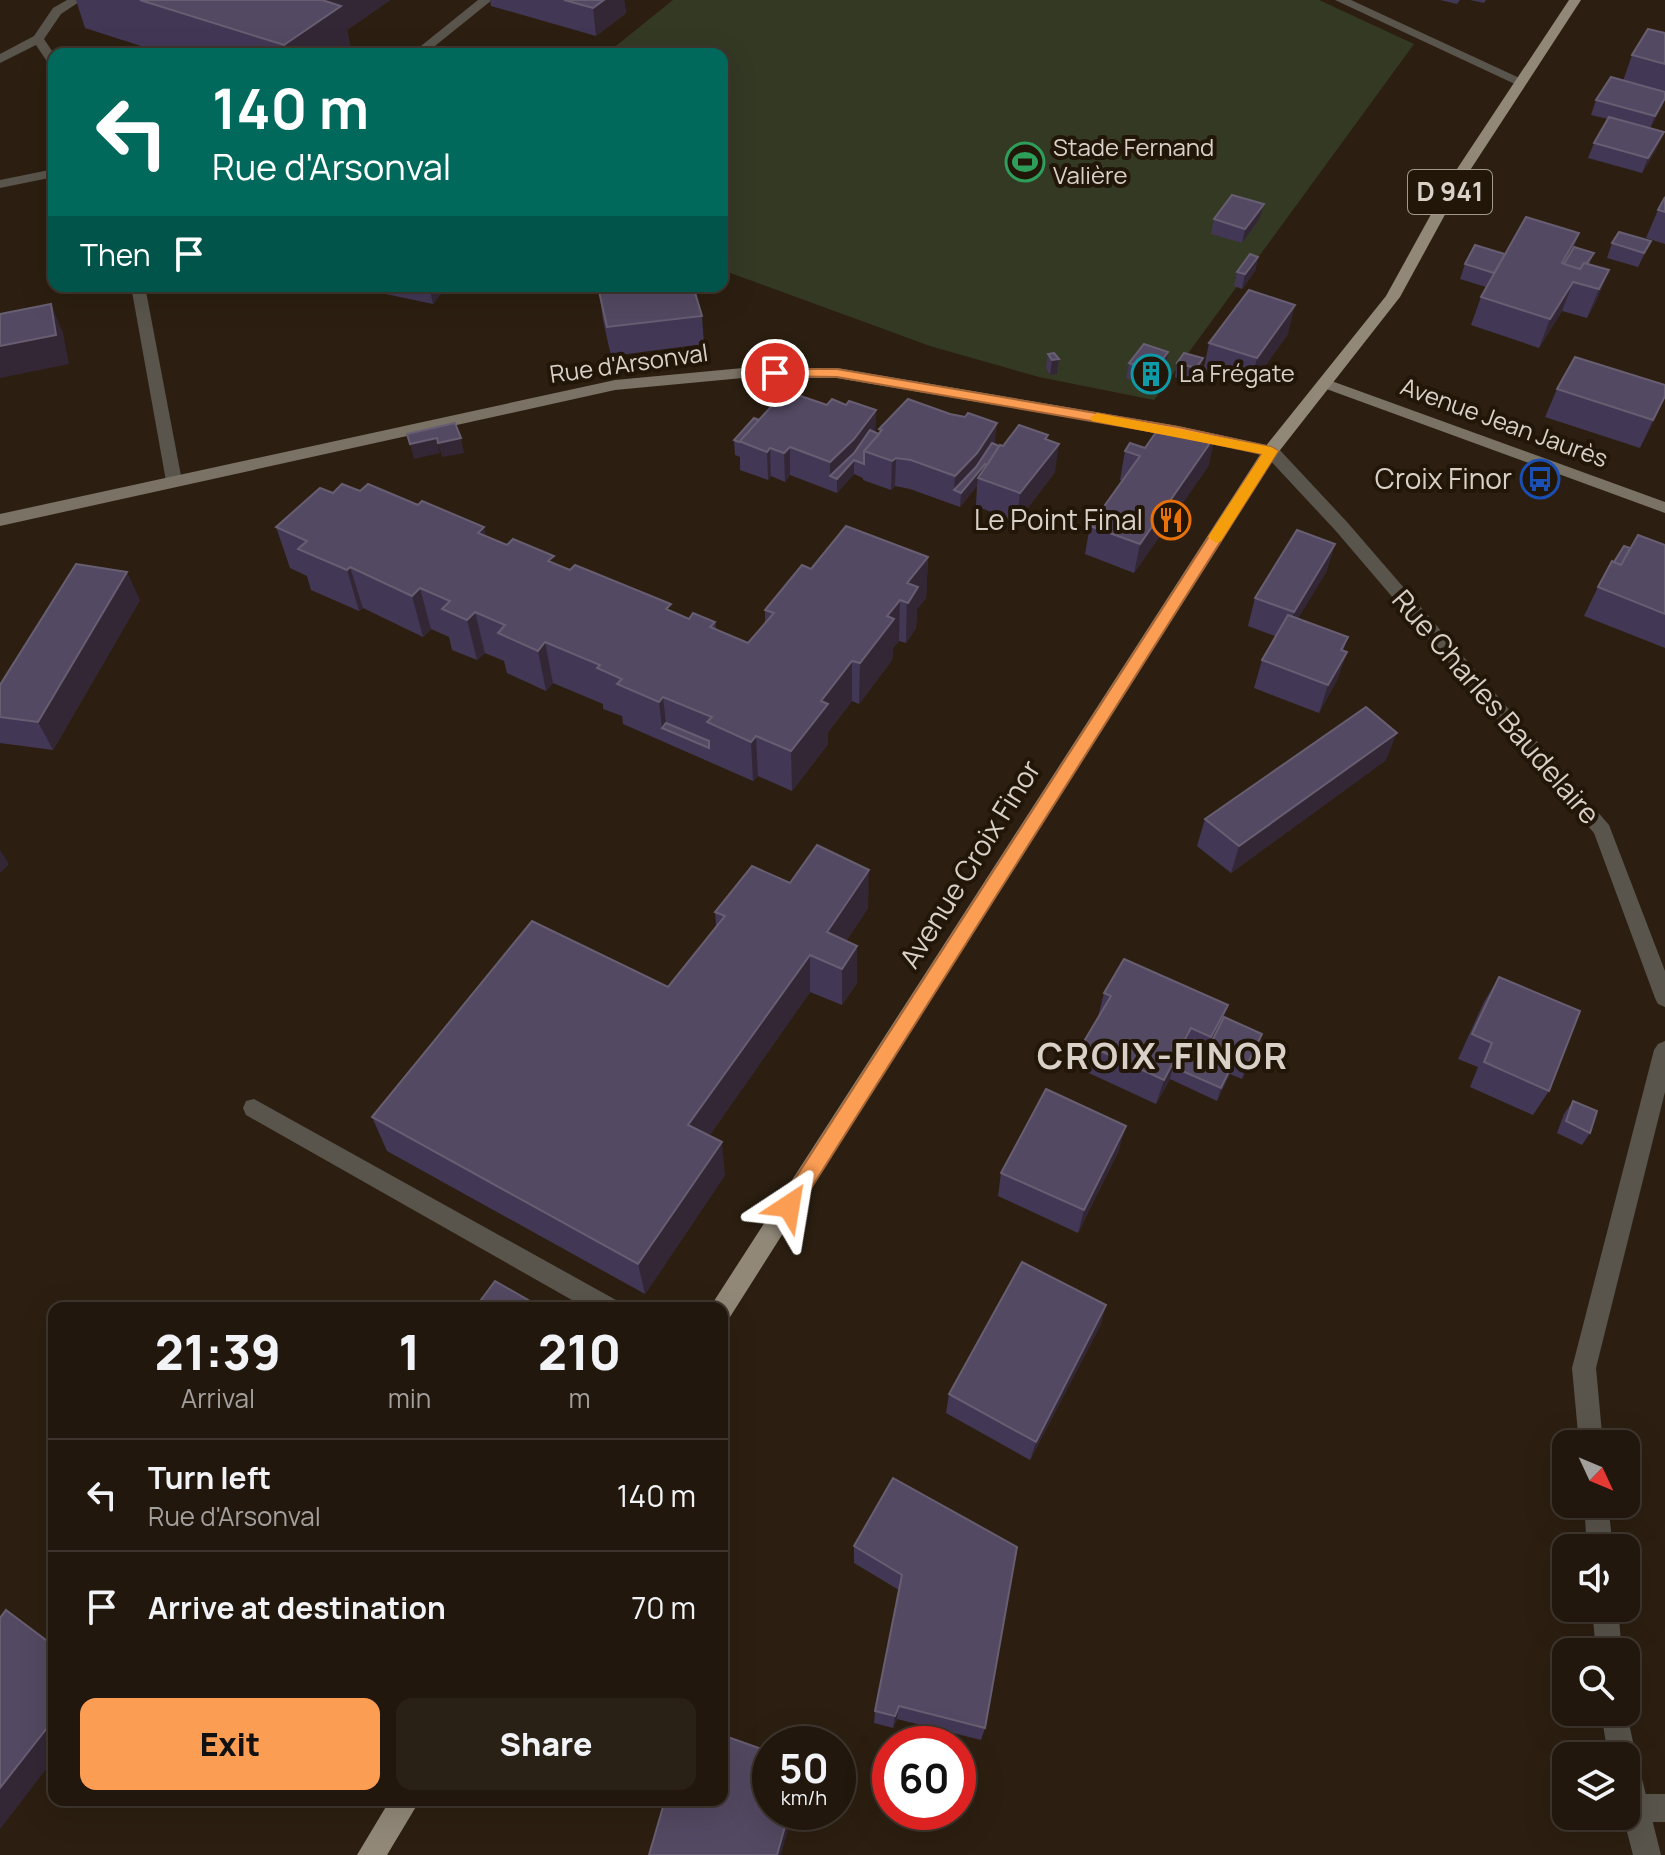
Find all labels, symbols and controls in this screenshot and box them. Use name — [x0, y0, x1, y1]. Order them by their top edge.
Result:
text: 140 m — [212, 69, 369, 146]
icon: left — [80, 80, 184, 184]
place label: Stade Fernand Valière — [1053, 130, 1214, 191]
sports icon: Stade Fernand Valière — [1004, 141, 1046, 183]
text: Rue d'Arsonval — [212, 142, 451, 191]
road number: D 941 — [1408, 170, 1492, 214]
icon: arrive — [167, 232, 211, 276]
text: Then — [80, 234, 151, 275]
street label: Rue d'Arsonval — [548, 335, 710, 390]
pin — [741, 339, 809, 407]
icon: arrive — [753, 351, 797, 395]
building icon: La Frégate — [1130, 353, 1172, 395]
place label: La Frégate — [1179, 356, 1295, 389]
street label: Avenue Jean Jaurès — [1396, 369, 1613, 474]
bus stop icon: Croix Finor — [1519, 458, 1561, 500]
place label: Croix Finor — [1375, 459, 1512, 497]
restaurant icon: Le Point Final — [1150, 499, 1192, 541]
place label: Le Point Final — [974, 500, 1143, 538]
street label: Rue Charles Baudelaire — [1384, 581, 1609, 832]
street label: Avenue Croix Finor — [890, 752, 1048, 975]
district label: CROIX-FINOR — [1037, 1031, 1289, 1080]
position arrow — [747, 1164, 831, 1248]
text: 21:39 — [155, 1319, 281, 1384]
text: 1 — [399, 1319, 420, 1384]
text: 210 — [538, 1319, 621, 1384]
text: Arrival — [181, 1380, 255, 1416]
text: min — [388, 1380, 431, 1416]
text: m — [569, 1380, 591, 1416]
north arrow — [1552, 1430, 1640, 1518]
map controls — [1552, 1430, 1640, 1830]
text: Turn left — [148, 1457, 271, 1498]
icon: left — [80, 1473, 124, 1517]
text: 140 m — [617, 1475, 696, 1516]
text: Rue d'Arsonval — [148, 1498, 321, 1534]
button: sound — [1552, 1534, 1640, 1622]
icon: arrive — [80, 1585, 124, 1629]
text: Arrive at destination — [148, 1587, 446, 1628]
text: 70 m — [631, 1587, 696, 1628]
button: search — [1552, 1638, 1640, 1726]
button: Exit — [80, 1698, 380, 1790]
button: Share — [396, 1698, 696, 1790]
speed limit sign: 60 — [872, 1726, 976, 1830]
text: 50 — [779, 1740, 829, 1795]
button: layers — [1552, 1742, 1640, 1830]
text: km/h — [781, 1784, 827, 1811]

